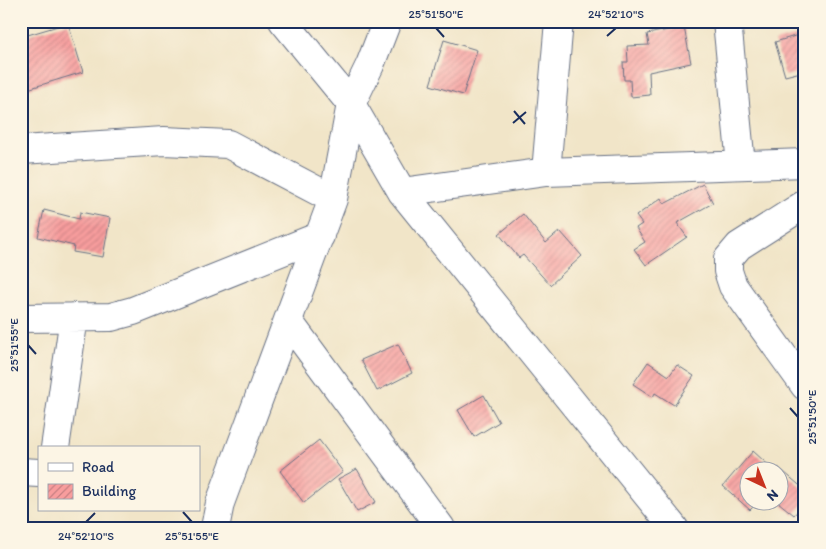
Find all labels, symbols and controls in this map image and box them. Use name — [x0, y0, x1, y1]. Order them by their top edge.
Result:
text: 25°51'50"E — [409, 7, 464, 21]
text: 24°52'10"S — [588, 7, 644, 21]
text: 25°51'55"E — [7, 318, 21, 372]
text: 25°51'50"E — [805, 389, 819, 444]
legend — [38, 446, 200, 512]
text: Road — [82, 458, 115, 476]
north arrow — [738, 462, 788, 512]
text: Building — [82, 482, 136, 500]
text: N — [763, 486, 782, 505]
text: 24°52'10"S — [58, 529, 114, 543]
text: 25°51'55"E — [165, 529, 219, 543]

